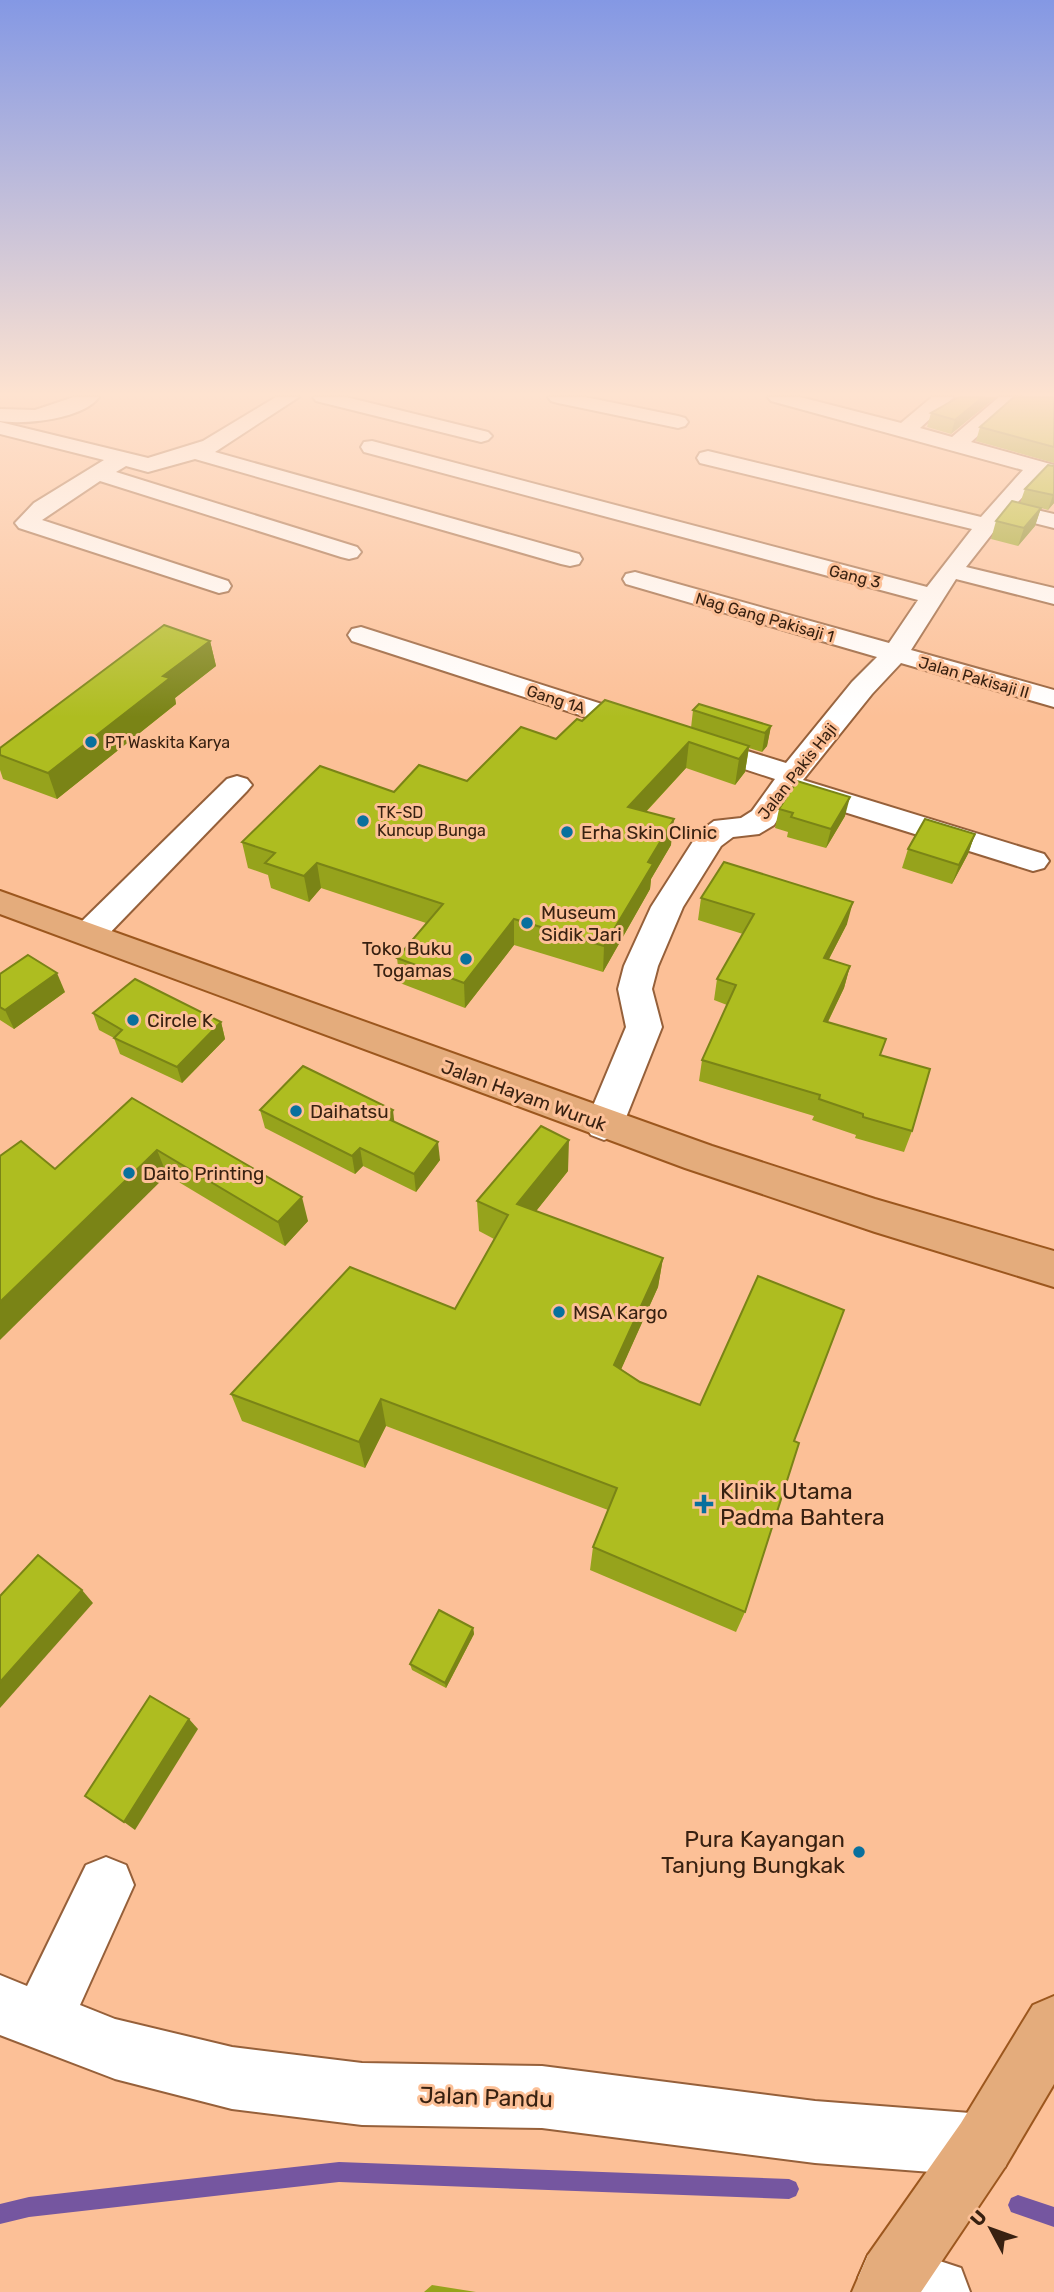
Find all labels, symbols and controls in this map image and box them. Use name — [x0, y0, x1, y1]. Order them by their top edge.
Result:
street label: Gang 3 — [827, 561, 883, 592]
street label: Nag Gang Pakisaji 1 — [693, 589, 836, 646]
street label: Jalan Pakisaji II — [916, 653, 1031, 702]
street label: Gang 1A — [524, 681, 588, 718]
street label: Jalan Pakis Haji — [754, 719, 841, 823]
place label: PT Waskita Karya — [105, 733, 230, 752]
marker: PT Waskita Karya — [83, 734, 99, 750]
place label: TK-SD Kuncup Bunga — [377, 803, 486, 840]
marker: TK-SD Kuncup Bunga — [355, 813, 371, 829]
place label: Erha Skin Clinic — [581, 821, 717, 844]
marker: Erha Skin Clinic — [559, 824, 575, 840]
place label: Museum Sidik Jari — [541, 901, 622, 946]
marker: Museum Sidik Jari — [519, 915, 535, 931]
place label: Toko Buku Togamas — [362, 937, 452, 982]
marker: Toko Buku Togamas — [458, 951, 474, 967]
place label: Circle K — [147, 1009, 214, 1032]
marker: Circle K — [125, 1012, 141, 1028]
street label: Jalan Hayam Wuruk — [438, 1055, 610, 1136]
place label: Daihatsu — [310, 1100, 389, 1123]
marker: Daihatsu — [288, 1103, 304, 1119]
place label: Daito Printing — [143, 1162, 264, 1185]
marker: Daito Printing — [121, 1165, 137, 1181]
place label: MSA Kargo — [573, 1301, 668, 1324]
marker: MSA Kargo — [551, 1304, 567, 1320]
place label: Klinik Utama Padma Bahtera — [720, 1477, 885, 1531]
marker: Klinik Utama Padma Bahtera — [694, 1494, 714, 1514]
place label: Pura Kayangan Tanjung Bungkak — [661, 1825, 845, 1879]
marker: Pura Kayangan Tanjung Bungkak — [851, 1844, 867, 1860]
street label: Jalan Pandu — [419, 2081, 553, 2113]
north arrow — [956, 2194, 1026, 2264]
text: U — [965, 2205, 992, 2231]

